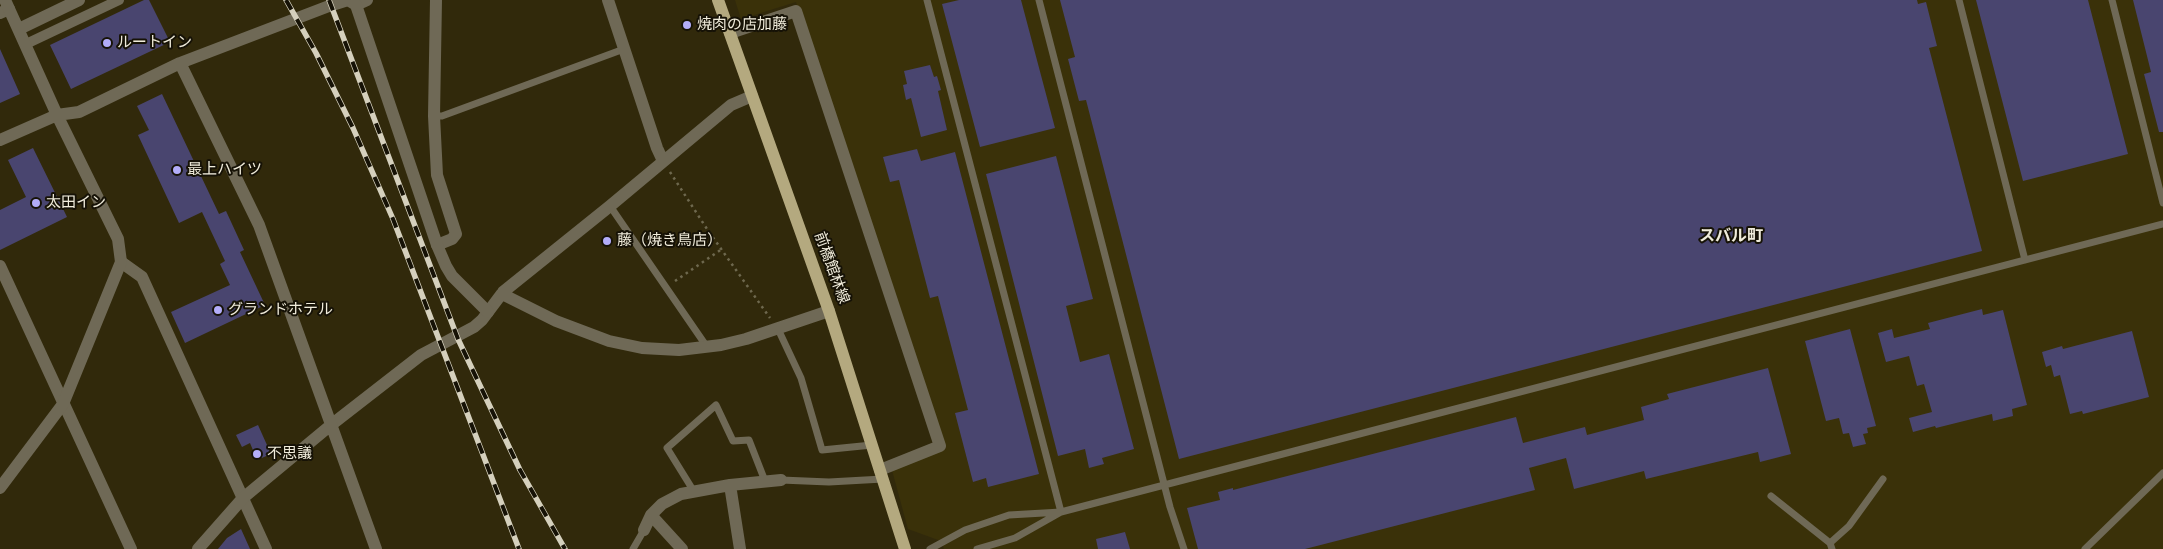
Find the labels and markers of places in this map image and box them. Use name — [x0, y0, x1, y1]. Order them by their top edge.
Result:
place label: 焼肉の店加藤 — [697, 16, 787, 34]
marker: 焼肉の店加藤 — [681, 19, 693, 31]
place label: ルートイン — [117, 34, 192, 52]
marker: ルートイン — [101, 37, 113, 49]
place label: 最上ハイツ — [187, 161, 262, 179]
marker: 最上ハイツ — [171, 164, 183, 176]
place label: 太田イン — [46, 194, 106, 212]
marker: 太田イン — [30, 197, 42, 209]
place label: 藤（焼き鳥店） — [617, 232, 722, 250]
marker: 藤（焼き鳥店） — [601, 235, 613, 247]
place label: グランドホテル — [228, 301, 333, 319]
marker: グランドホテル — [212, 304, 224, 316]
place label: 不思議 — [267, 445, 312, 463]
marker: 不思議 — [251, 448, 263, 460]

